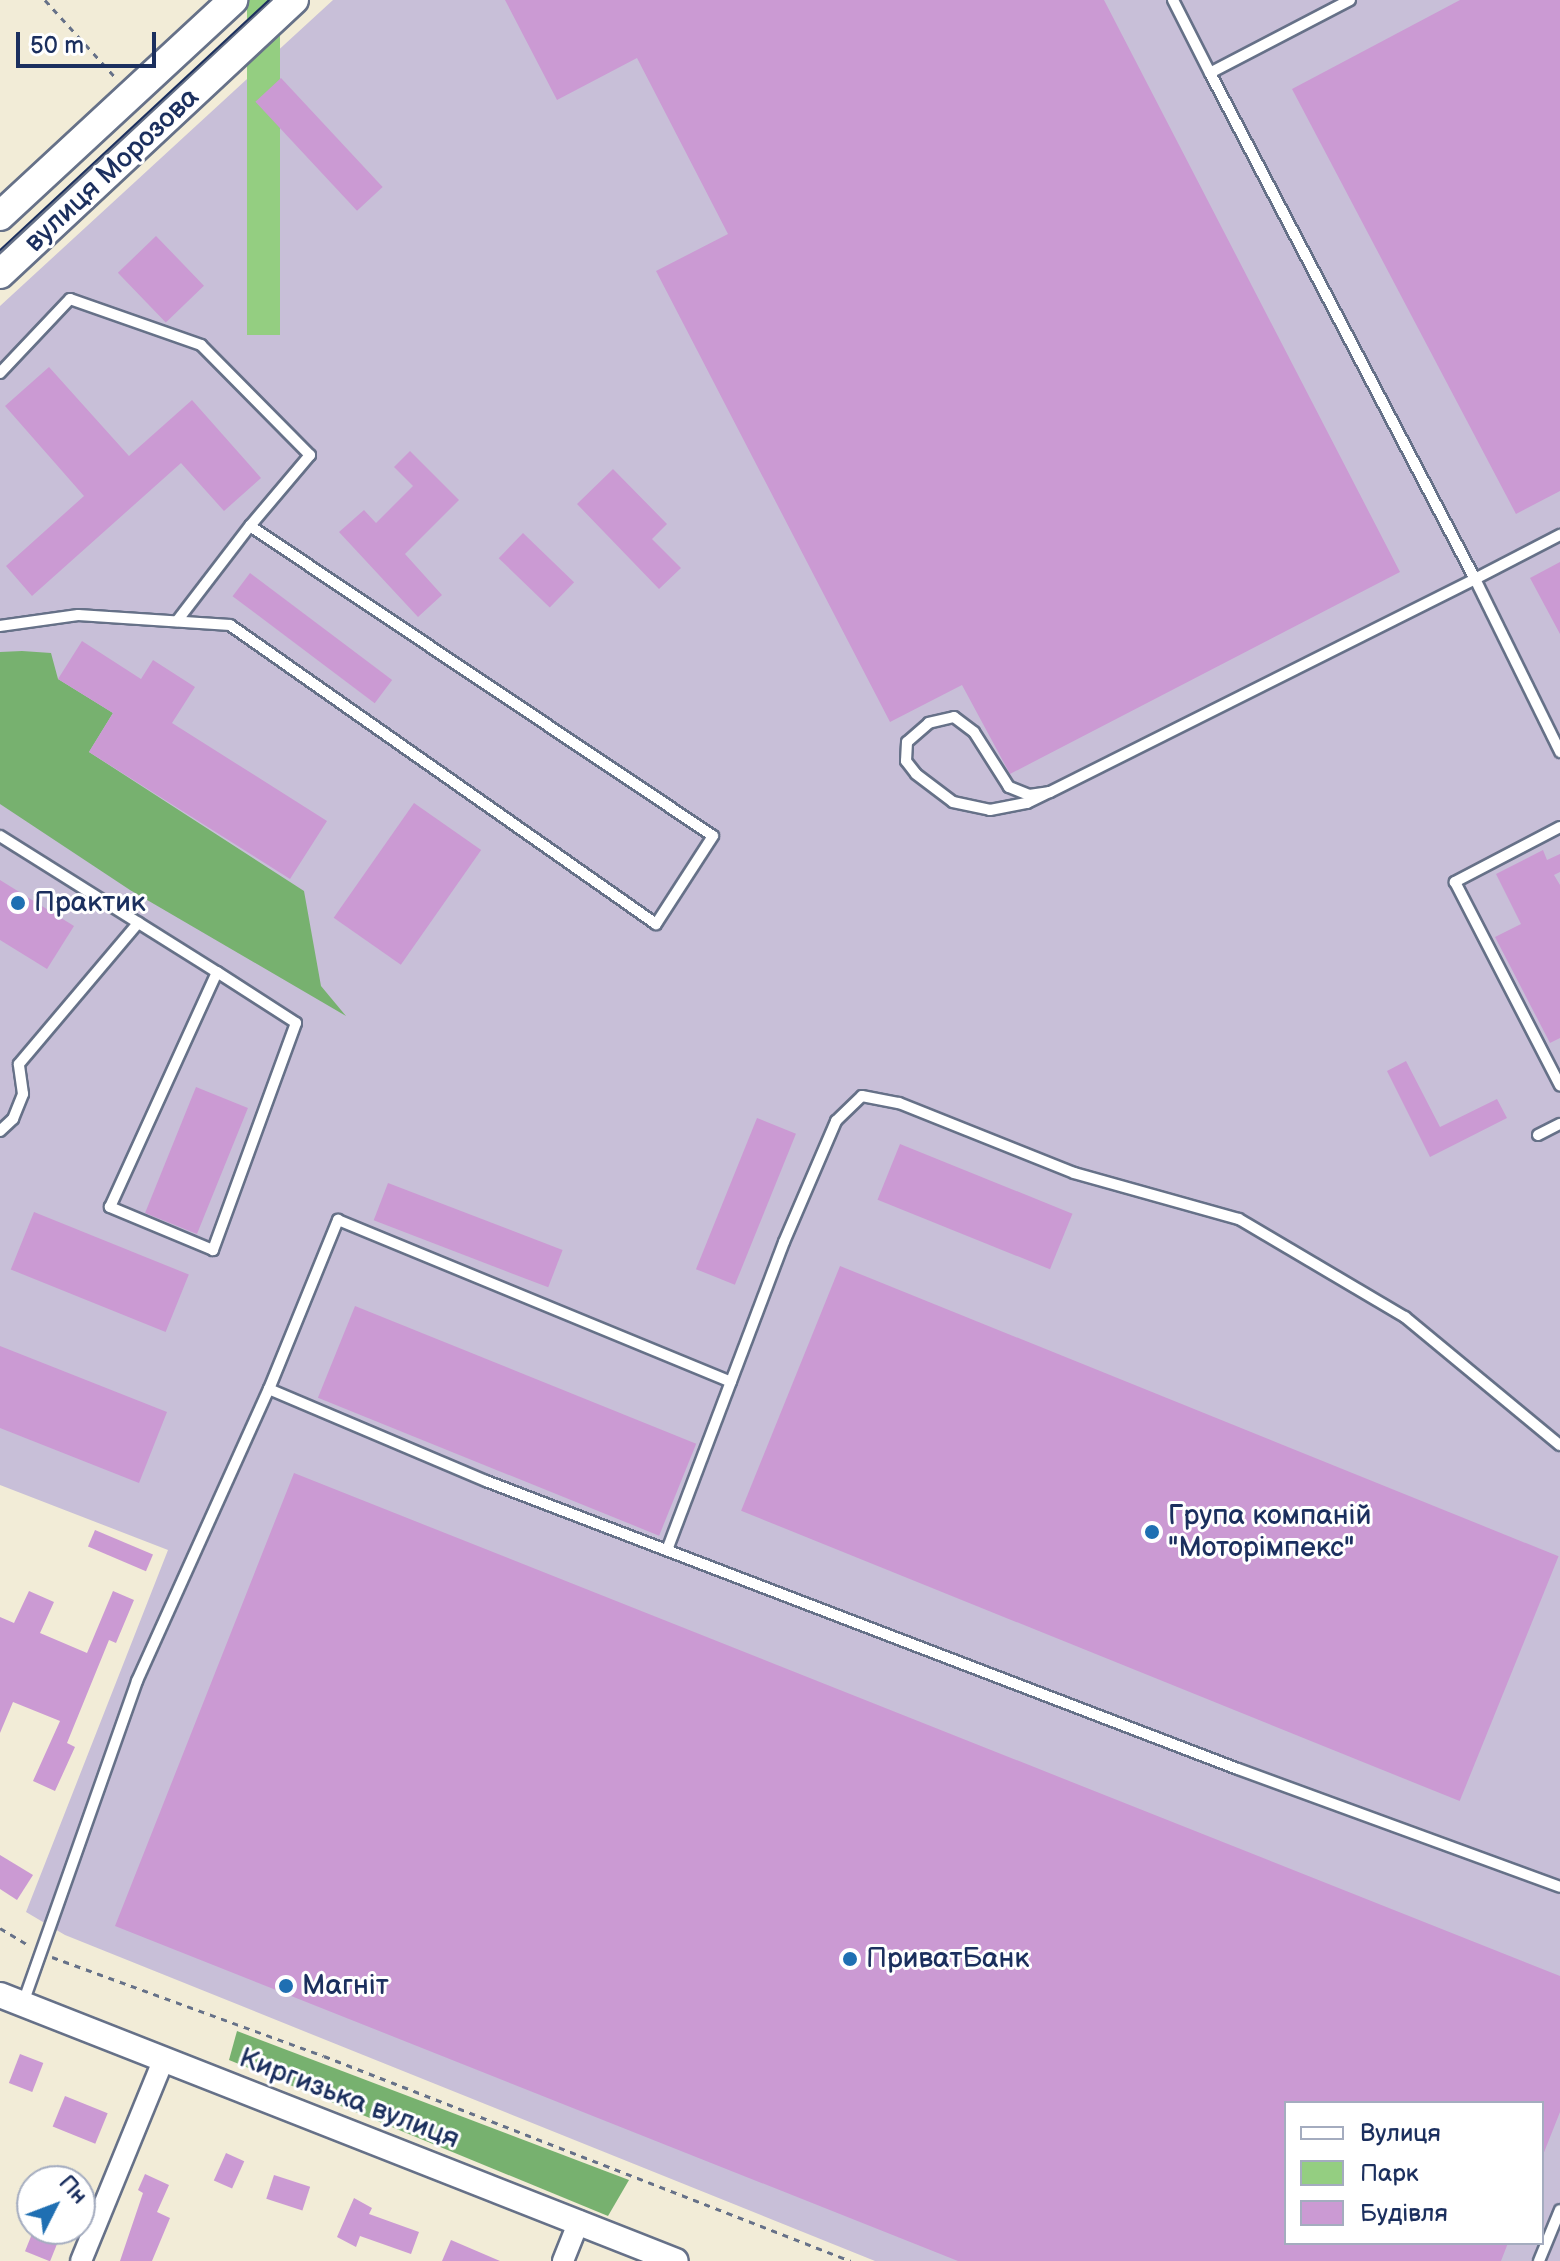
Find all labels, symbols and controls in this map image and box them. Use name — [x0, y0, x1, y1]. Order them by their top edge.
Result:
scale bar — [20, 16, 160, 66]
text: 50 m — [30, 31, 84, 60]
street label: вулиця Морозова — [18, 81, 206, 259]
place label: Практик — [34, 886, 146, 920]
marker: Практик — [9, 894, 27, 912]
place label: Група компаній "Моторімпекс" — [1168, 1499, 1371, 1565]
marker: Група компаній "Моторімпекс" — [1143, 1523, 1161, 1541]
place label: ПриватБанк — [866, 1942, 1029, 1976]
marker: ПриватБанк — [841, 1950, 859, 1968]
place label: Магніт — [302, 1969, 389, 2003]
marker: Магніт — [277, 1977, 295, 1995]
street label: Киргизька вулиця — [234, 2042, 464, 2156]
legend — [1284, 2101, 1544, 2245]
text: Вулиця — [1360, 2119, 1441, 2148]
text: Парк — [1360, 2159, 1418, 2188]
north arrow — [16, 2165, 96, 2245]
text: Пн — [53, 2170, 93, 2210]
text: Будівля — [1360, 2199, 1448, 2228]

